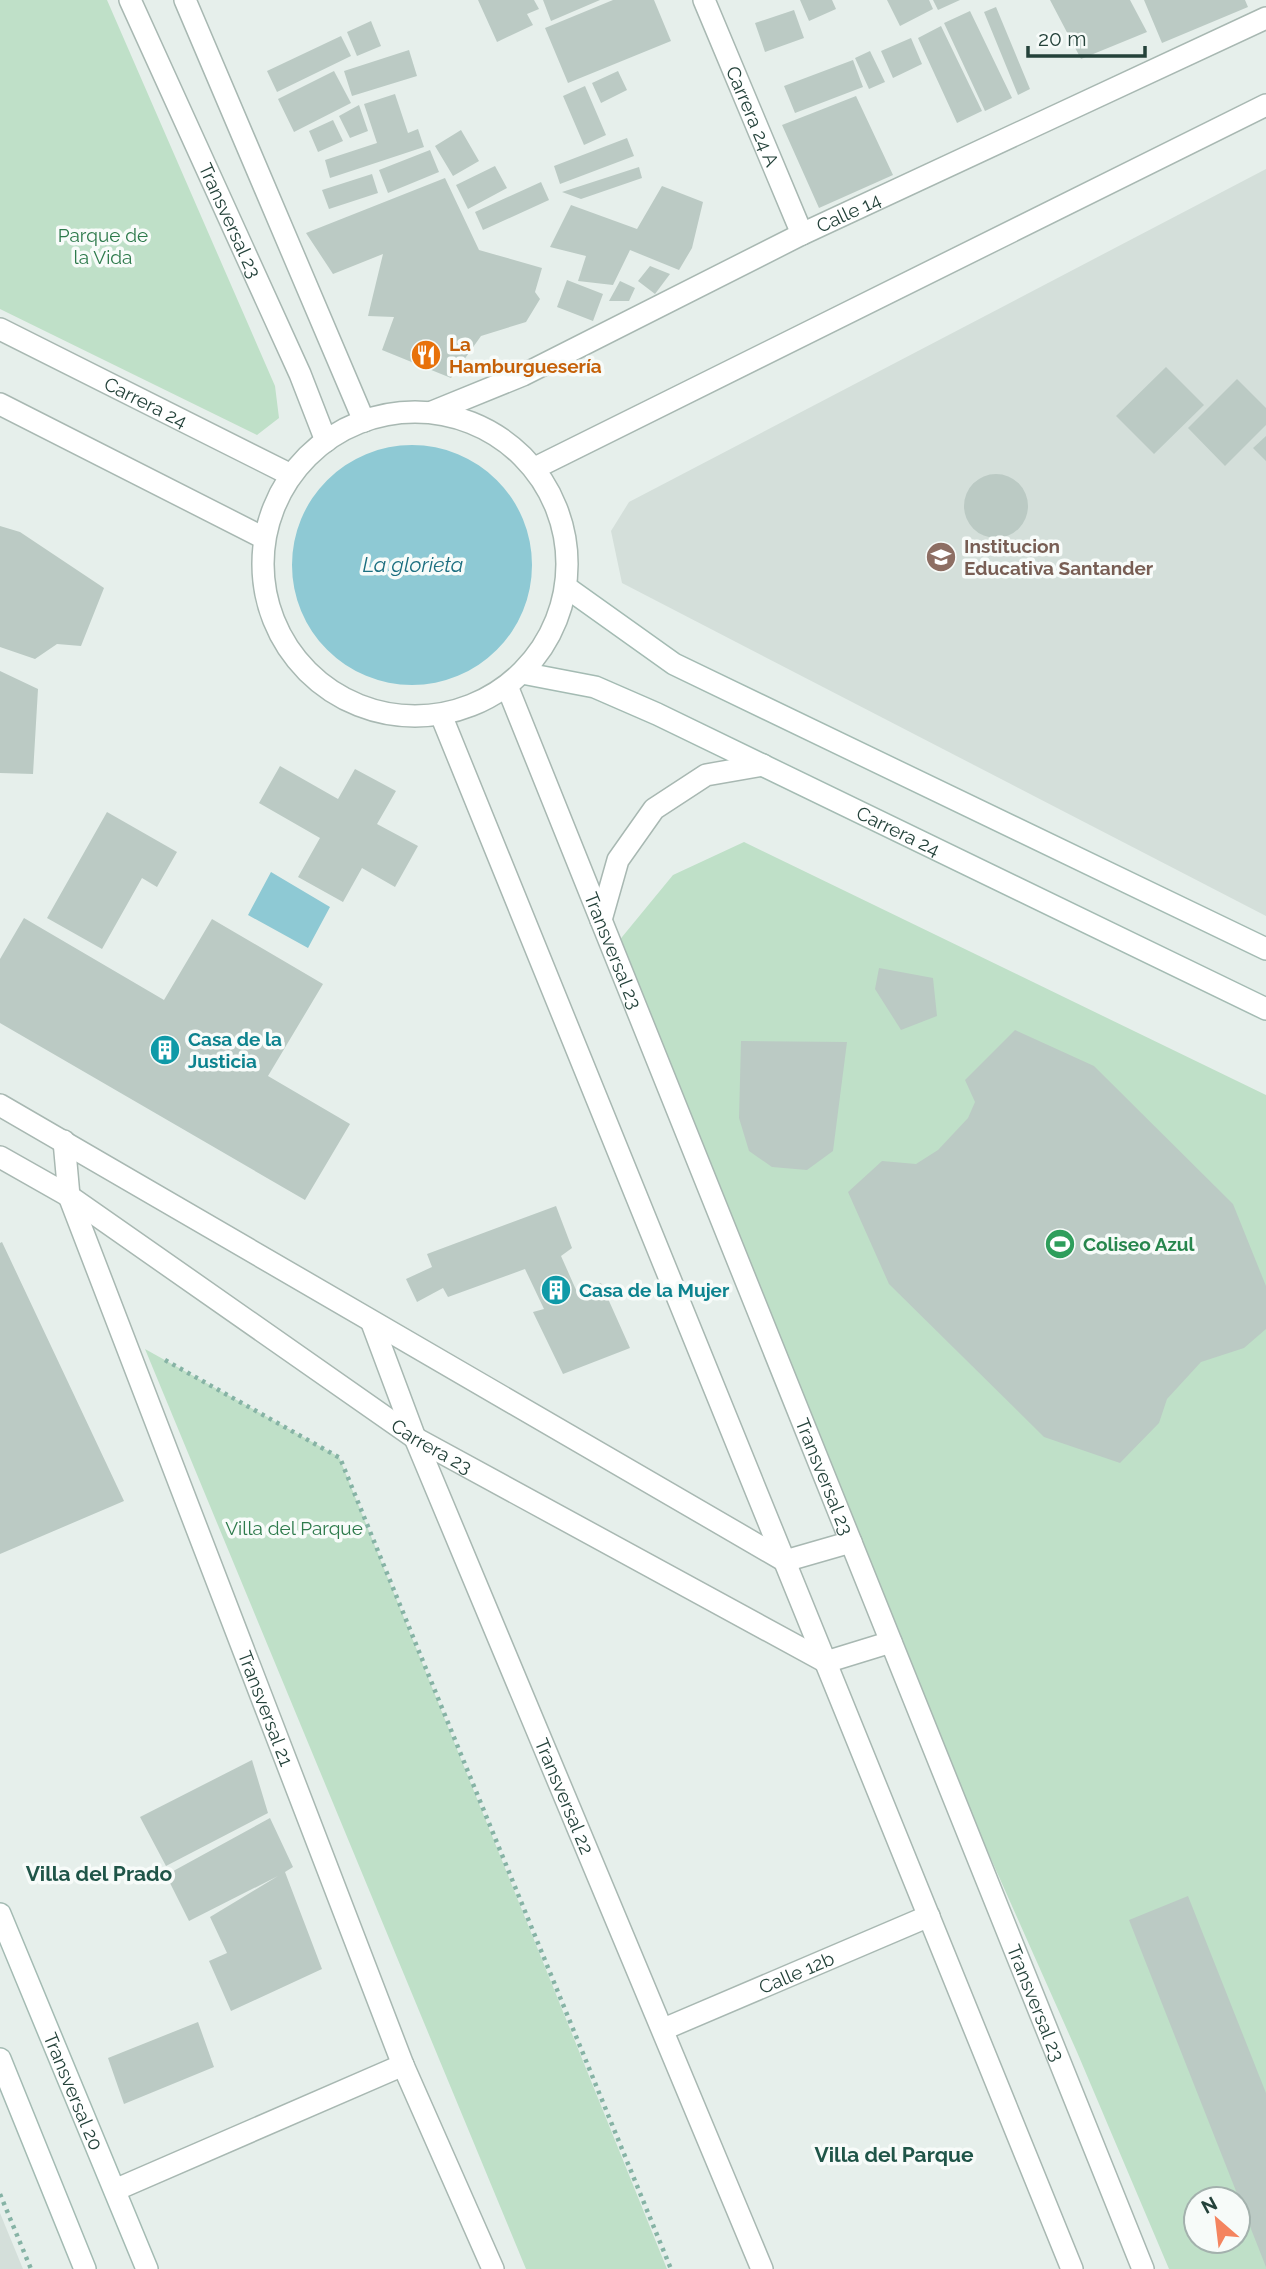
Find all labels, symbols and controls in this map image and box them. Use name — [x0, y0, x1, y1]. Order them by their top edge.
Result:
scale bar — [1028, 14, 1145, 58]
text: 20 m — [1038, 26, 1086, 51]
street label: Carrera 24 A — [722, 63, 784, 170]
street label: Transversal 23 — [195, 159, 266, 281]
street label: Calle 14 — [813, 188, 884, 237]
park label: Parque de la Vida — [58, 224, 148, 268]
place label: La Hamburguesería — [449, 333, 602, 377]
restaurant icon: La Hamburguesería — [409, 338, 443, 372]
street label: Carrera 24 — [101, 372, 191, 432]
place label: Institucion Educativa Santander — [964, 535, 1154, 579]
school or university icon: Institucion Educativa Santander — [924, 540, 958, 574]
water label: La glorieta — [363, 552, 463, 577]
street label: Carrera 24 — [853, 801, 943, 860]
street label: Transversal 23 — [580, 889, 647, 1012]
place label: Casa de la Justicia — [188, 1028, 282, 1072]
building icon: Casa de la Justicia — [148, 1033, 182, 1067]
sports icon: Coliseo Azul — [1043, 1227, 1077, 1261]
place label: Coliseo Azul — [1083, 1233, 1196, 1255]
building icon: Casa de la Mujer — [539, 1273, 573, 1307]
place label: Casa de la Mujer — [579, 1279, 730, 1301]
street label: Carrera 23 — [387, 1414, 476, 1478]
street label: Transversal 23 — [791, 1415, 858, 1538]
park label: Villa del Parque — [225, 1517, 363, 1539]
street label: Transversal 21 — [234, 1648, 298, 1769]
street label: Transversal 22 — [531, 1735, 599, 1857]
district label: Villa del Prado — [26, 1861, 173, 1886]
street label: Transversal 23 — [1003, 1941, 1069, 2064]
street label: Calle 12b — [756, 1947, 837, 1998]
street label: Transversal 20 — [39, 2029, 108, 2153]
district label: Villa del Parque — [814, 2142, 974, 2167]
north arrow — [1182, 2185, 1252, 2255]
text: N — [1197, 2192, 1221, 2218]

